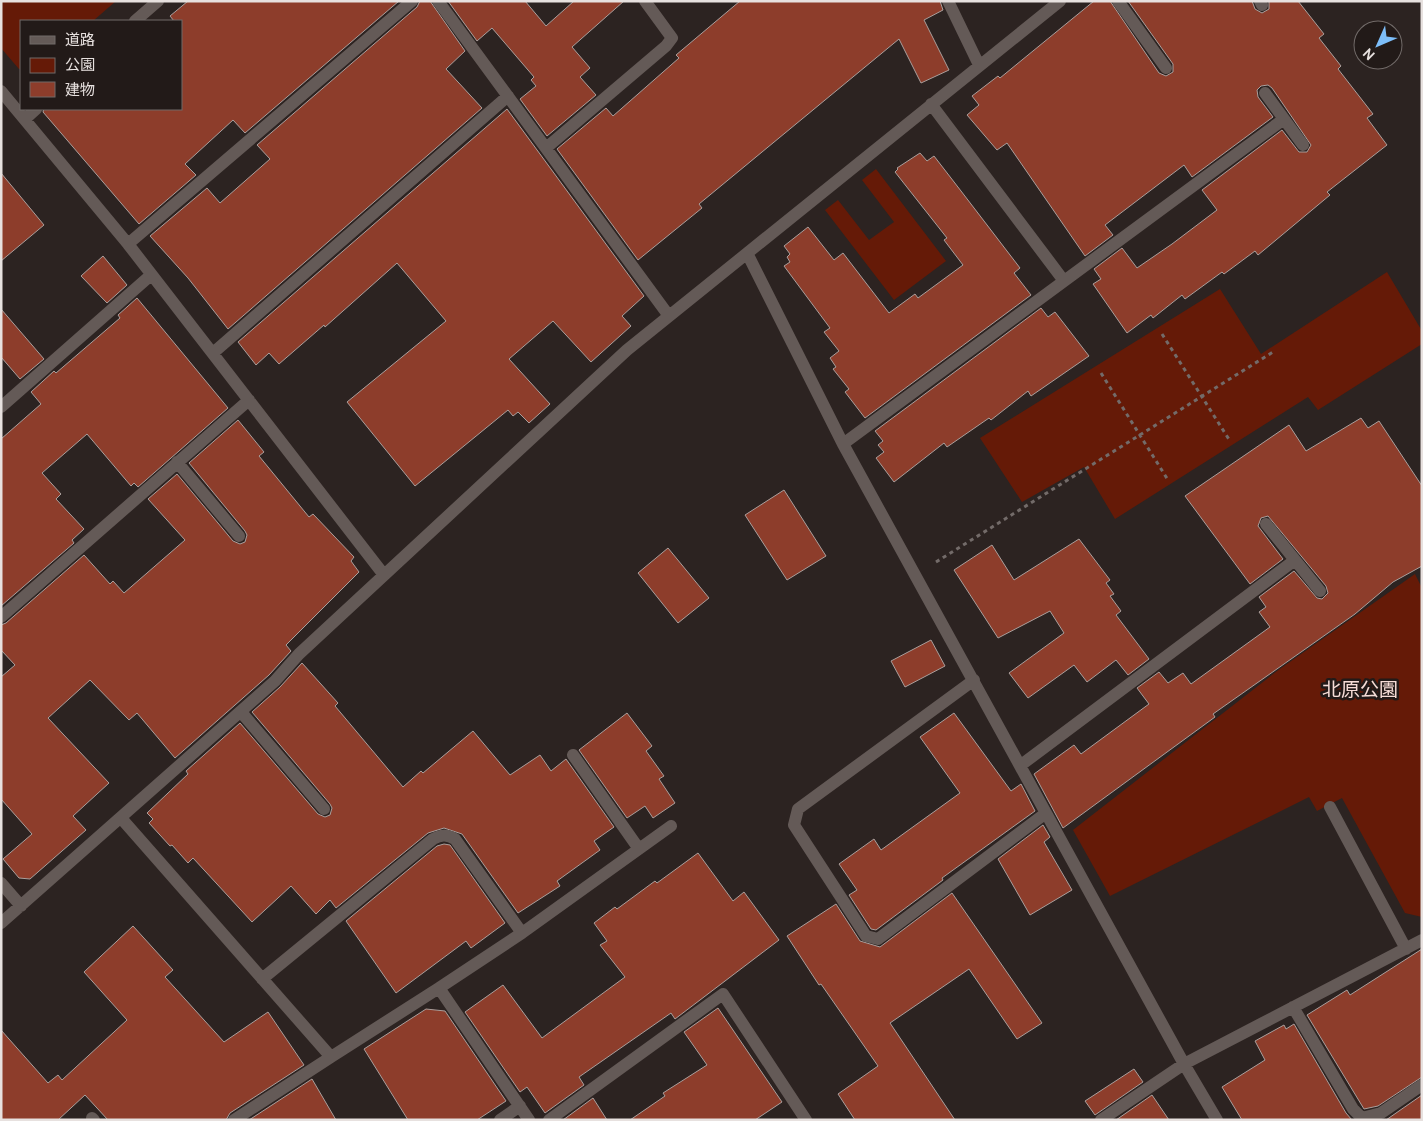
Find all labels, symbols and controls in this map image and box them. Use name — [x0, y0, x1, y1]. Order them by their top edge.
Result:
legend — [20, 20, 182, 110]
north arrow — [1353, 20, 1403, 70]
text: 道路 — [65, 31, 95, 49]
text: N — [1359, 44, 1379, 64]
text: 公園 — [65, 56, 95, 74]
text: 建物 — [65, 81, 95, 99]
park label: 北原公園 — [1322, 678, 1398, 701]

